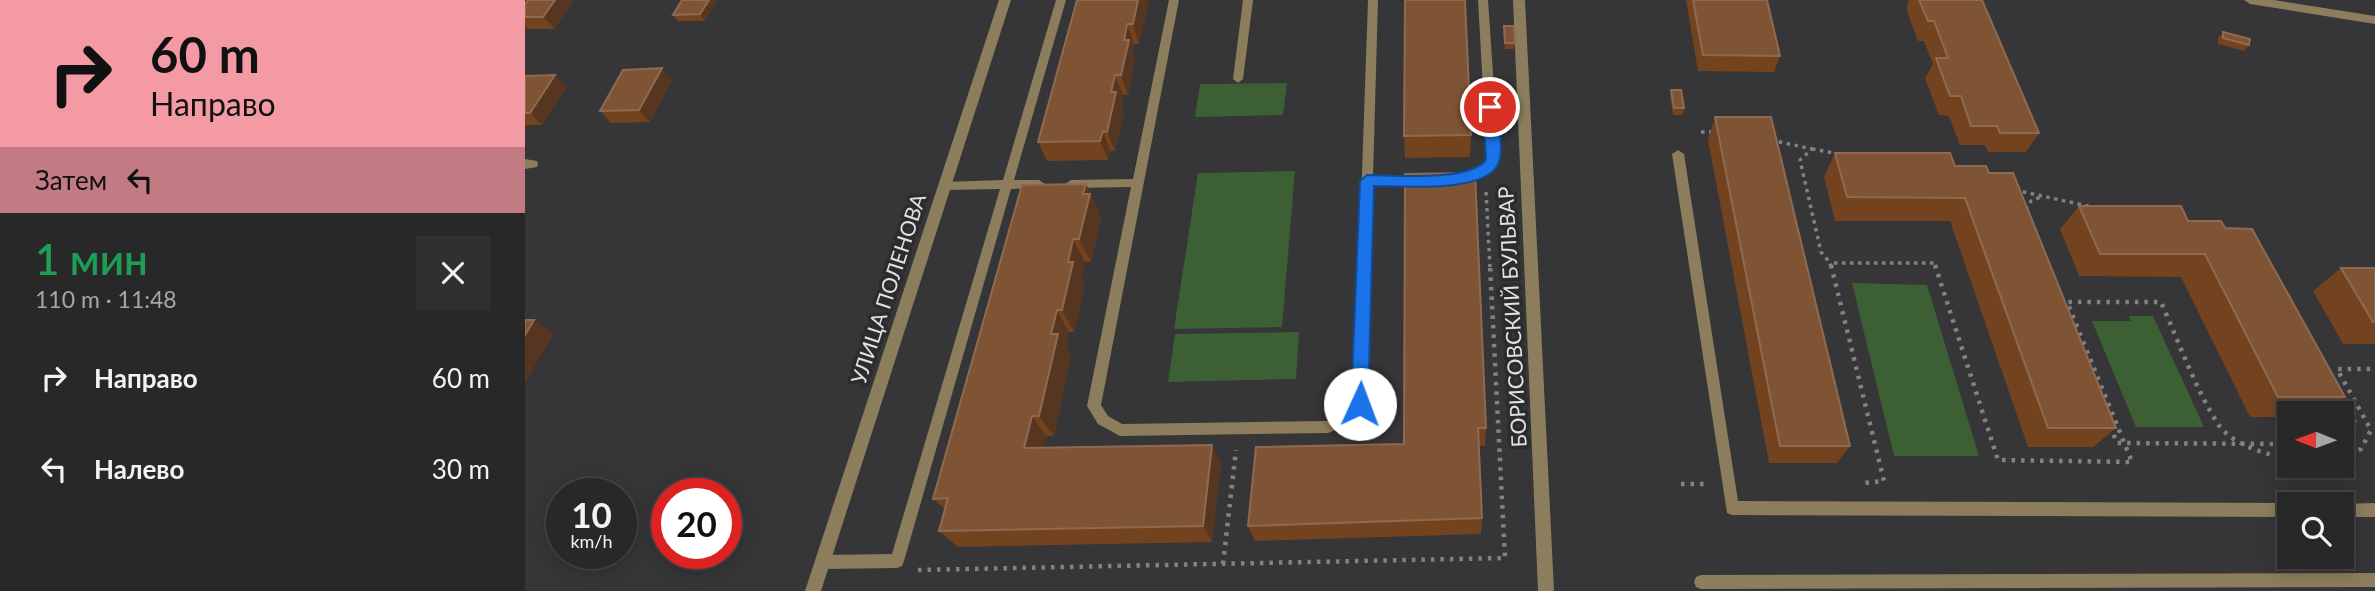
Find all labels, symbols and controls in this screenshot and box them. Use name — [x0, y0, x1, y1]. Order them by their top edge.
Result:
text: 60 m — [150, 25, 260, 83]
icon: right — [35, 28, 126, 119]
pin — [1460, 77, 1520, 137]
text: Направо — [150, 84, 276, 123]
icon: arrive — [1471, 88, 1509, 126]
icon: left — [121, 161, 159, 199]
text: Затем — [35, 164, 107, 196]
street label: БОРИСОВСКИЙ БУЛЬВАР — [1492, 186, 1531, 448]
street label: УЛИЦА ПОЛЕНОВА — [845, 189, 930, 387]
text: 1 мин — [35, 234, 148, 284]
button: close — [416, 236, 490, 310]
text: 110 m · 11:48 — [35, 285, 177, 313]
icon: right — [35, 359, 73, 397]
text: Направо — [94, 362, 198, 394]
text: 60 m — [432, 362, 490, 394]
position arrow — [1323, 367, 1397, 441]
north arrow — [2277, 401, 2354, 478]
map controls — [2277, 401, 2354, 569]
icon: left — [35, 450, 73, 488]
text: Налево — [94, 453, 184, 485]
text: 30 m — [432, 453, 490, 485]
speed limit sign: 20 — [651, 478, 742, 569]
button: search — [2277, 492, 2354, 569]
text: 10 — [571, 493, 612, 535]
text: km/h — [570, 530, 613, 552]

